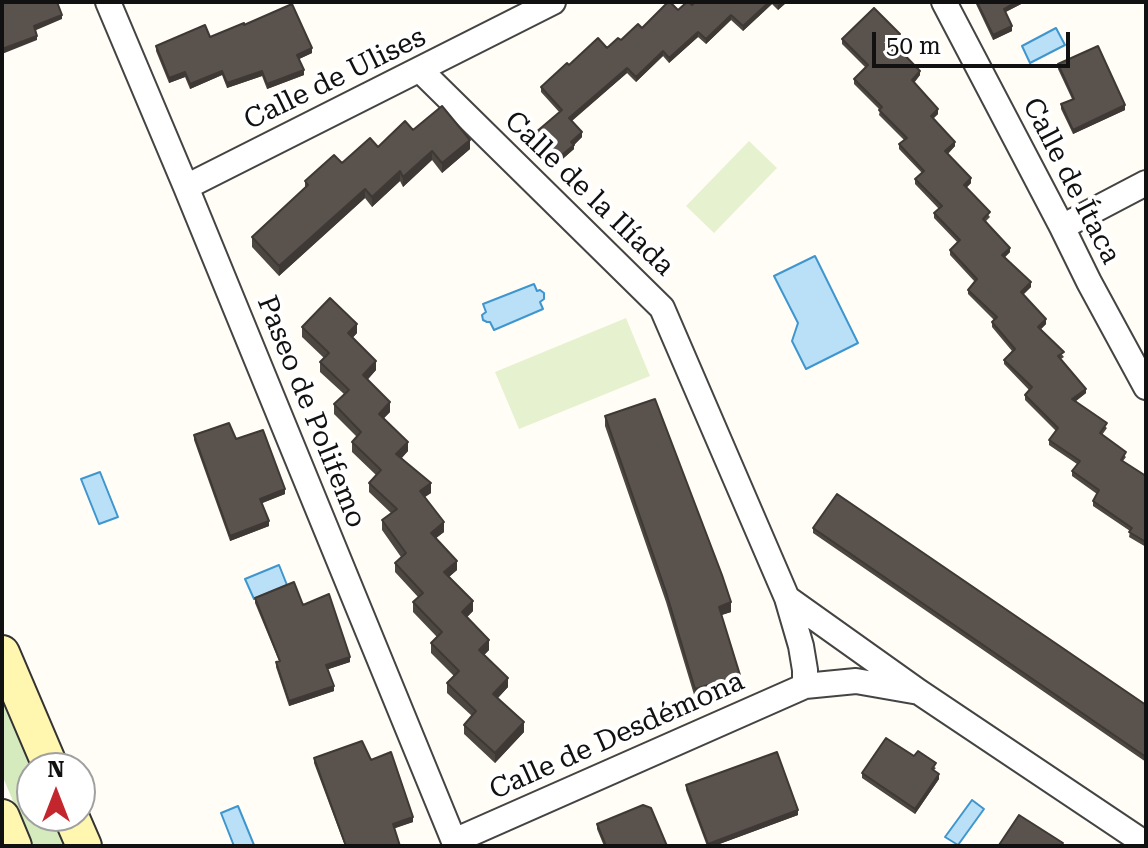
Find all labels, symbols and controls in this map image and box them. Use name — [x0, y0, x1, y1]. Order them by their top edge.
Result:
scale bar — [876, 16, 1074, 66]
street label: Calle de Ulises — [239, 21, 431, 137]
text: 50 m — [886, 32, 941, 60]
street label: Calle de Ítaca — [1015, 92, 1127, 270]
street label: Calle de la Ilíada — [497, 105, 681, 283]
street label: Paseo de Polifemo — [249, 291, 373, 533]
street label: Calle de Desdémona — [485, 665, 749, 807]
north arrow — [16, 752, 96, 832]
text: N — [48, 757, 64, 782]

